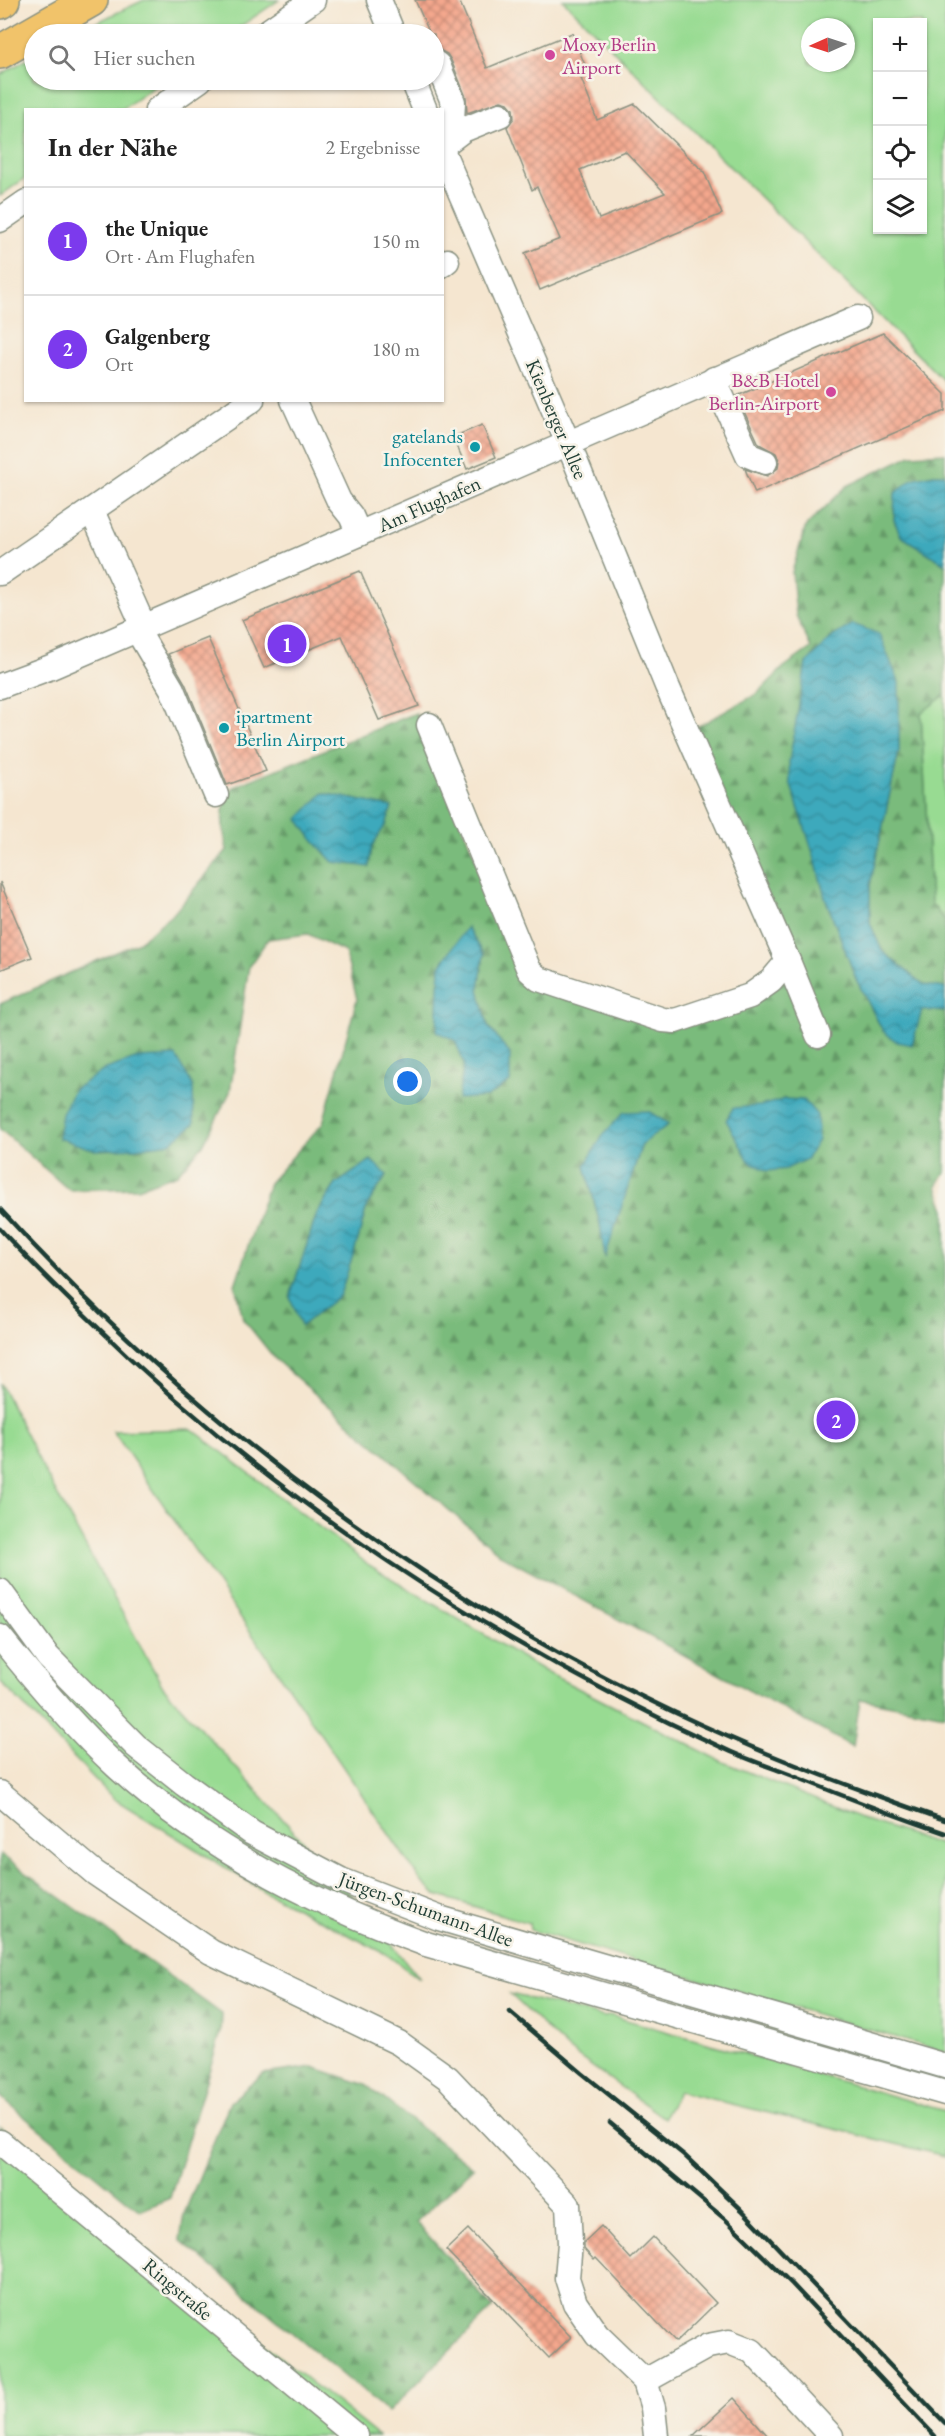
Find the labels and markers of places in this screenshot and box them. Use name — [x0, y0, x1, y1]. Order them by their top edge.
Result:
place label: Moxy Berlin Airport — [561, 31, 657, 80]
marker: Moxy Berlin Airport — [543, 48, 557, 62]
place label: B&B Hotel Berlin-Airport — [708, 367, 820, 416]
marker: B&B Hotel Berlin-Airport — [824, 385, 838, 399]
place label: gatelands Infocenter — [383, 423, 463, 472]
marker: gatelands Infocenter — [468, 440, 482, 454]
pin: 1 — [268, 622, 306, 666]
place label: ipartment Berlin Airport — [236, 703, 346, 752]
marker: ipartment Berlin Airport — [217, 721, 231, 735]
pin: 2 — [816, 1398, 856, 1442]

